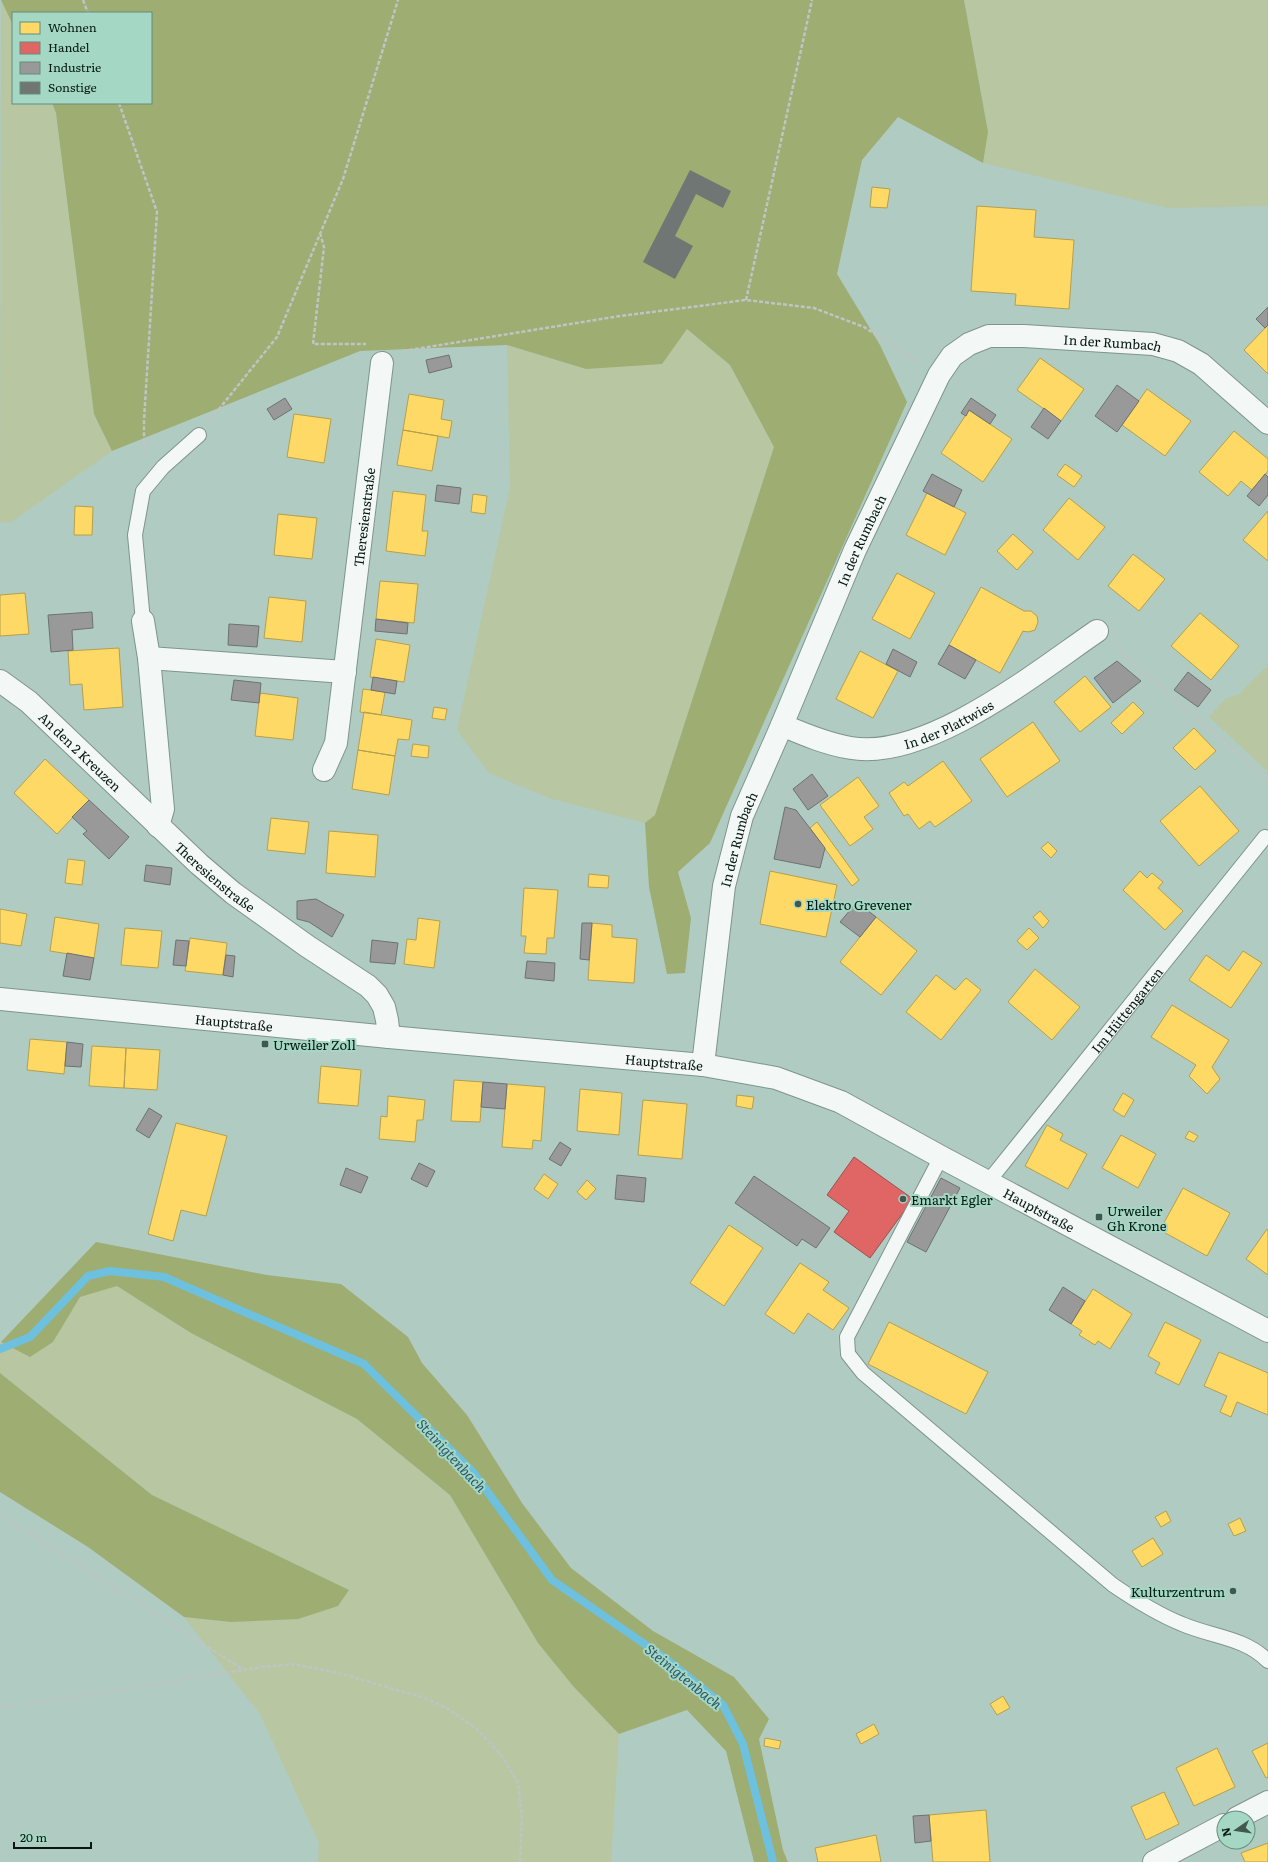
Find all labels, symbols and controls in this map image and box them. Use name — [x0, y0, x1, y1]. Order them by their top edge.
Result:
legend — [12, 12, 152, 104]
text: Wohnen — [48, 18, 97, 36]
text: Handel — [48, 38, 90, 56]
text: Industrie — [48, 58, 101, 76]
text: Sonstige — [48, 78, 97, 96]
street label: In der Rumbach — [1063, 329, 1165, 356]
street label: Theresienstraße — [348, 466, 379, 568]
street label: In der Rumbach — [832, 491, 890, 589]
street label: In der Plattwies — [901, 695, 997, 753]
street label: An den 2 Kreuzen — [35, 707, 126, 795]
street label: In der Rumbach — [715, 788, 761, 889]
street label: Theresienstraße — [171, 837, 260, 916]
place label: Elektro Grevener — [806, 895, 913, 914]
marker: Elektro Grevener — [793, 899, 803, 909]
street label: Im Hüttengarten — [1086, 962, 1167, 1057]
street label: Hauptstraße — [194, 1009, 274, 1035]
place label: Urweiler Zoll — [273, 1035, 356, 1054]
marker: Urweiler Zoll — [260, 1039, 270, 1049]
street label: Hauptstraße — [624, 1049, 704, 1074]
street label: Hauptstraße — [1000, 1183, 1078, 1236]
place label: Emarkt Egler — [911, 1190, 994, 1209]
marker: Emarkt Egler — [898, 1194, 908, 1204]
place label: Urweiler Gh Krone — [1107, 1201, 1167, 1235]
marker: Urweiler Gh Krone — [1094, 1212, 1104, 1222]
water label: Steinigtenbach — [413, 1414, 492, 1497]
place label: Kulturzentrum — [1131, 1582, 1225, 1601]
marker: Kulturzentrum — [1228, 1586, 1238, 1596]
water label: Steinigtenbach — [641, 1639, 727, 1714]
north arrow — [1216, 1810, 1256, 1850]
scale bar — [14, 1824, 91, 1850]
text: N — [1216, 1826, 1234, 1839]
text: 20 m — [20, 1828, 47, 1846]

